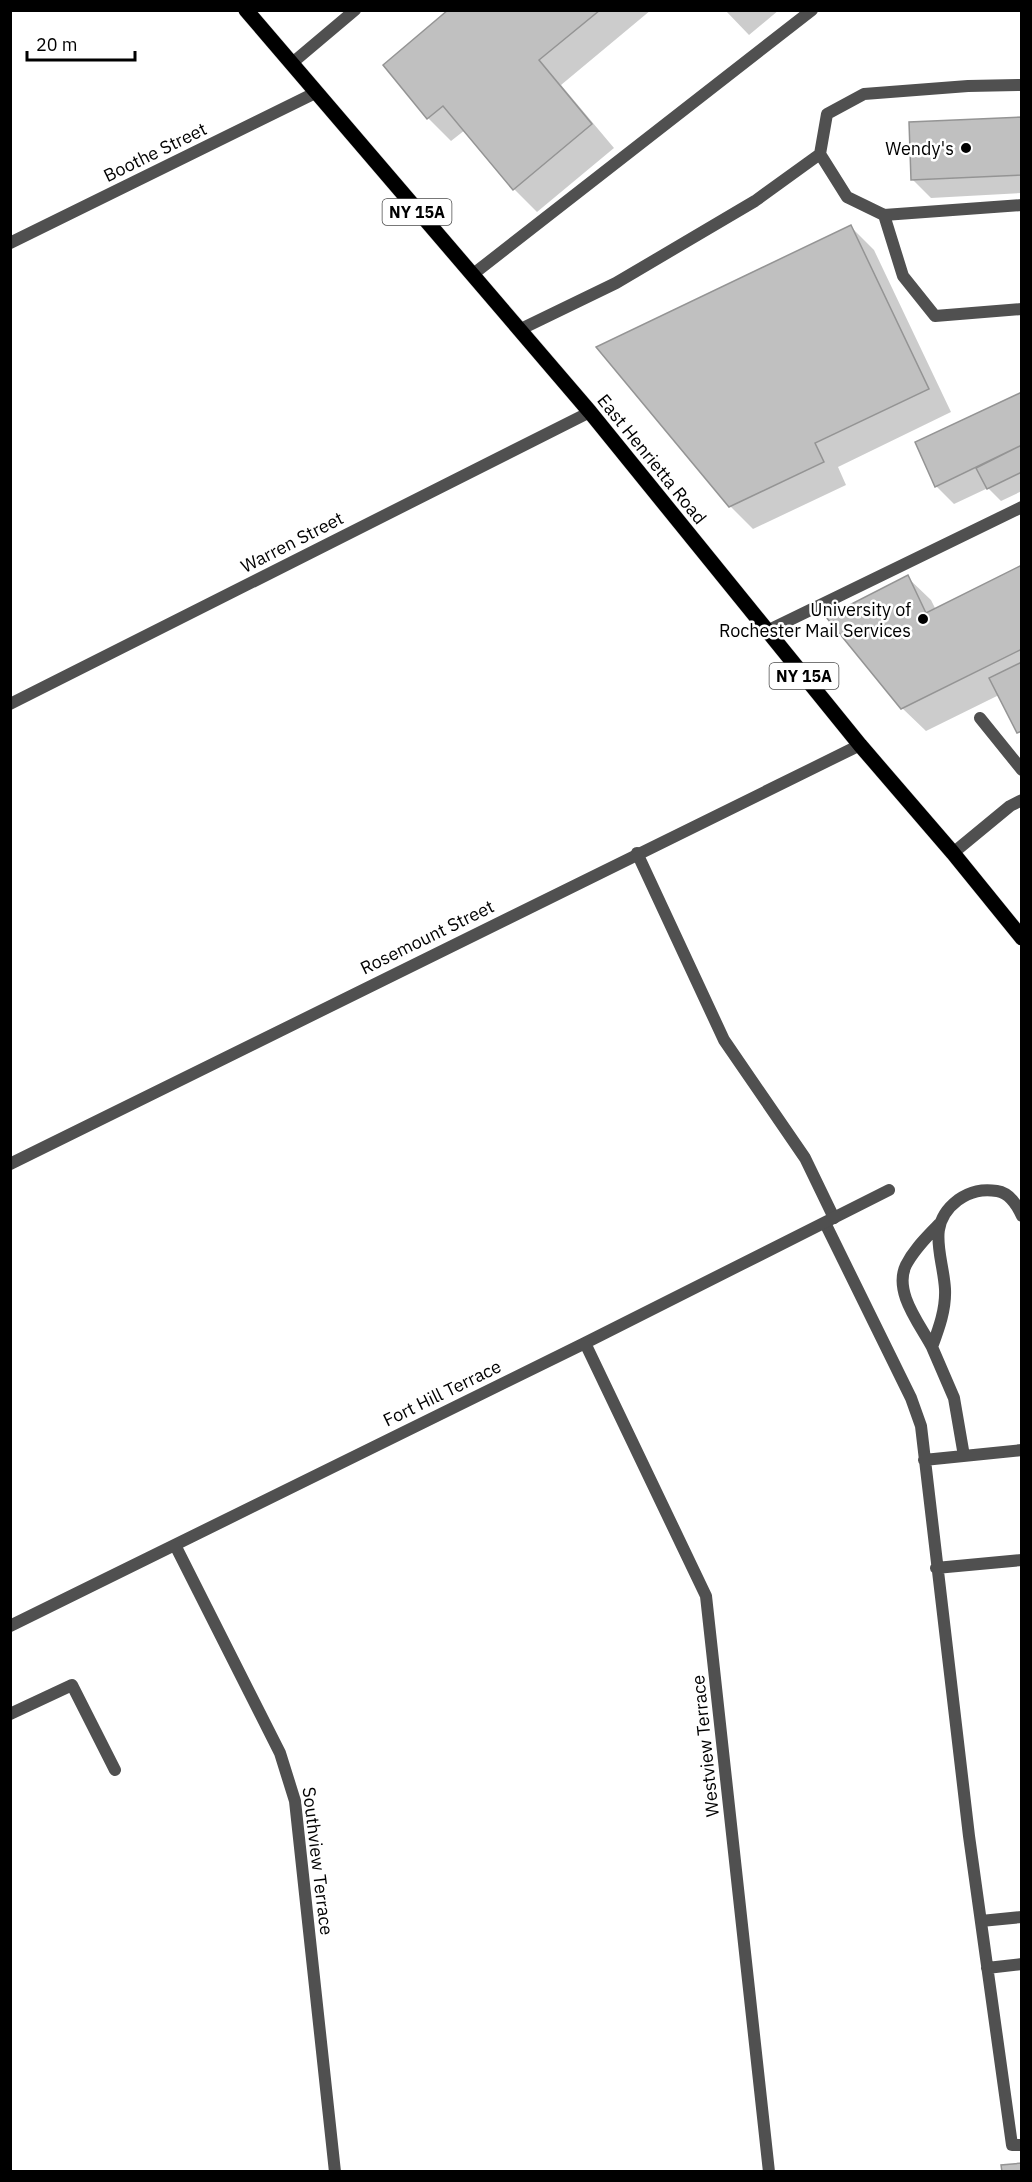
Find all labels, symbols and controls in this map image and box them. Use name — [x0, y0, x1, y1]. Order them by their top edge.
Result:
scale bar — [27, 24, 135, 62]
text: 20 m — [36, 33, 78, 56]
street label: Boothe Street — [100, 117, 210, 187]
place label: Wendy's — [885, 137, 954, 160]
marker: Wendy's — [959, 141, 973, 155]
road number: NY 15A — [382, 199, 452, 225]
street label: East Henrietta Road — [592, 389, 712, 529]
street label: Warren Street — [237, 506, 347, 578]
place label: University of Rochester Mail Services — [719, 598, 911, 642]
marker: University of Rochester Mail Services — [916, 612, 930, 626]
road number: NY 15A — [770, 663, 838, 689]
street label: Rosemount Street — [356, 895, 498, 979]
street label: Fort Hill Terrace — [379, 1354, 505, 1432]
street label: Westview Terrace — [686, 1674, 724, 1818]
street label: Southview Terrace — [298, 1786, 339, 1936]

